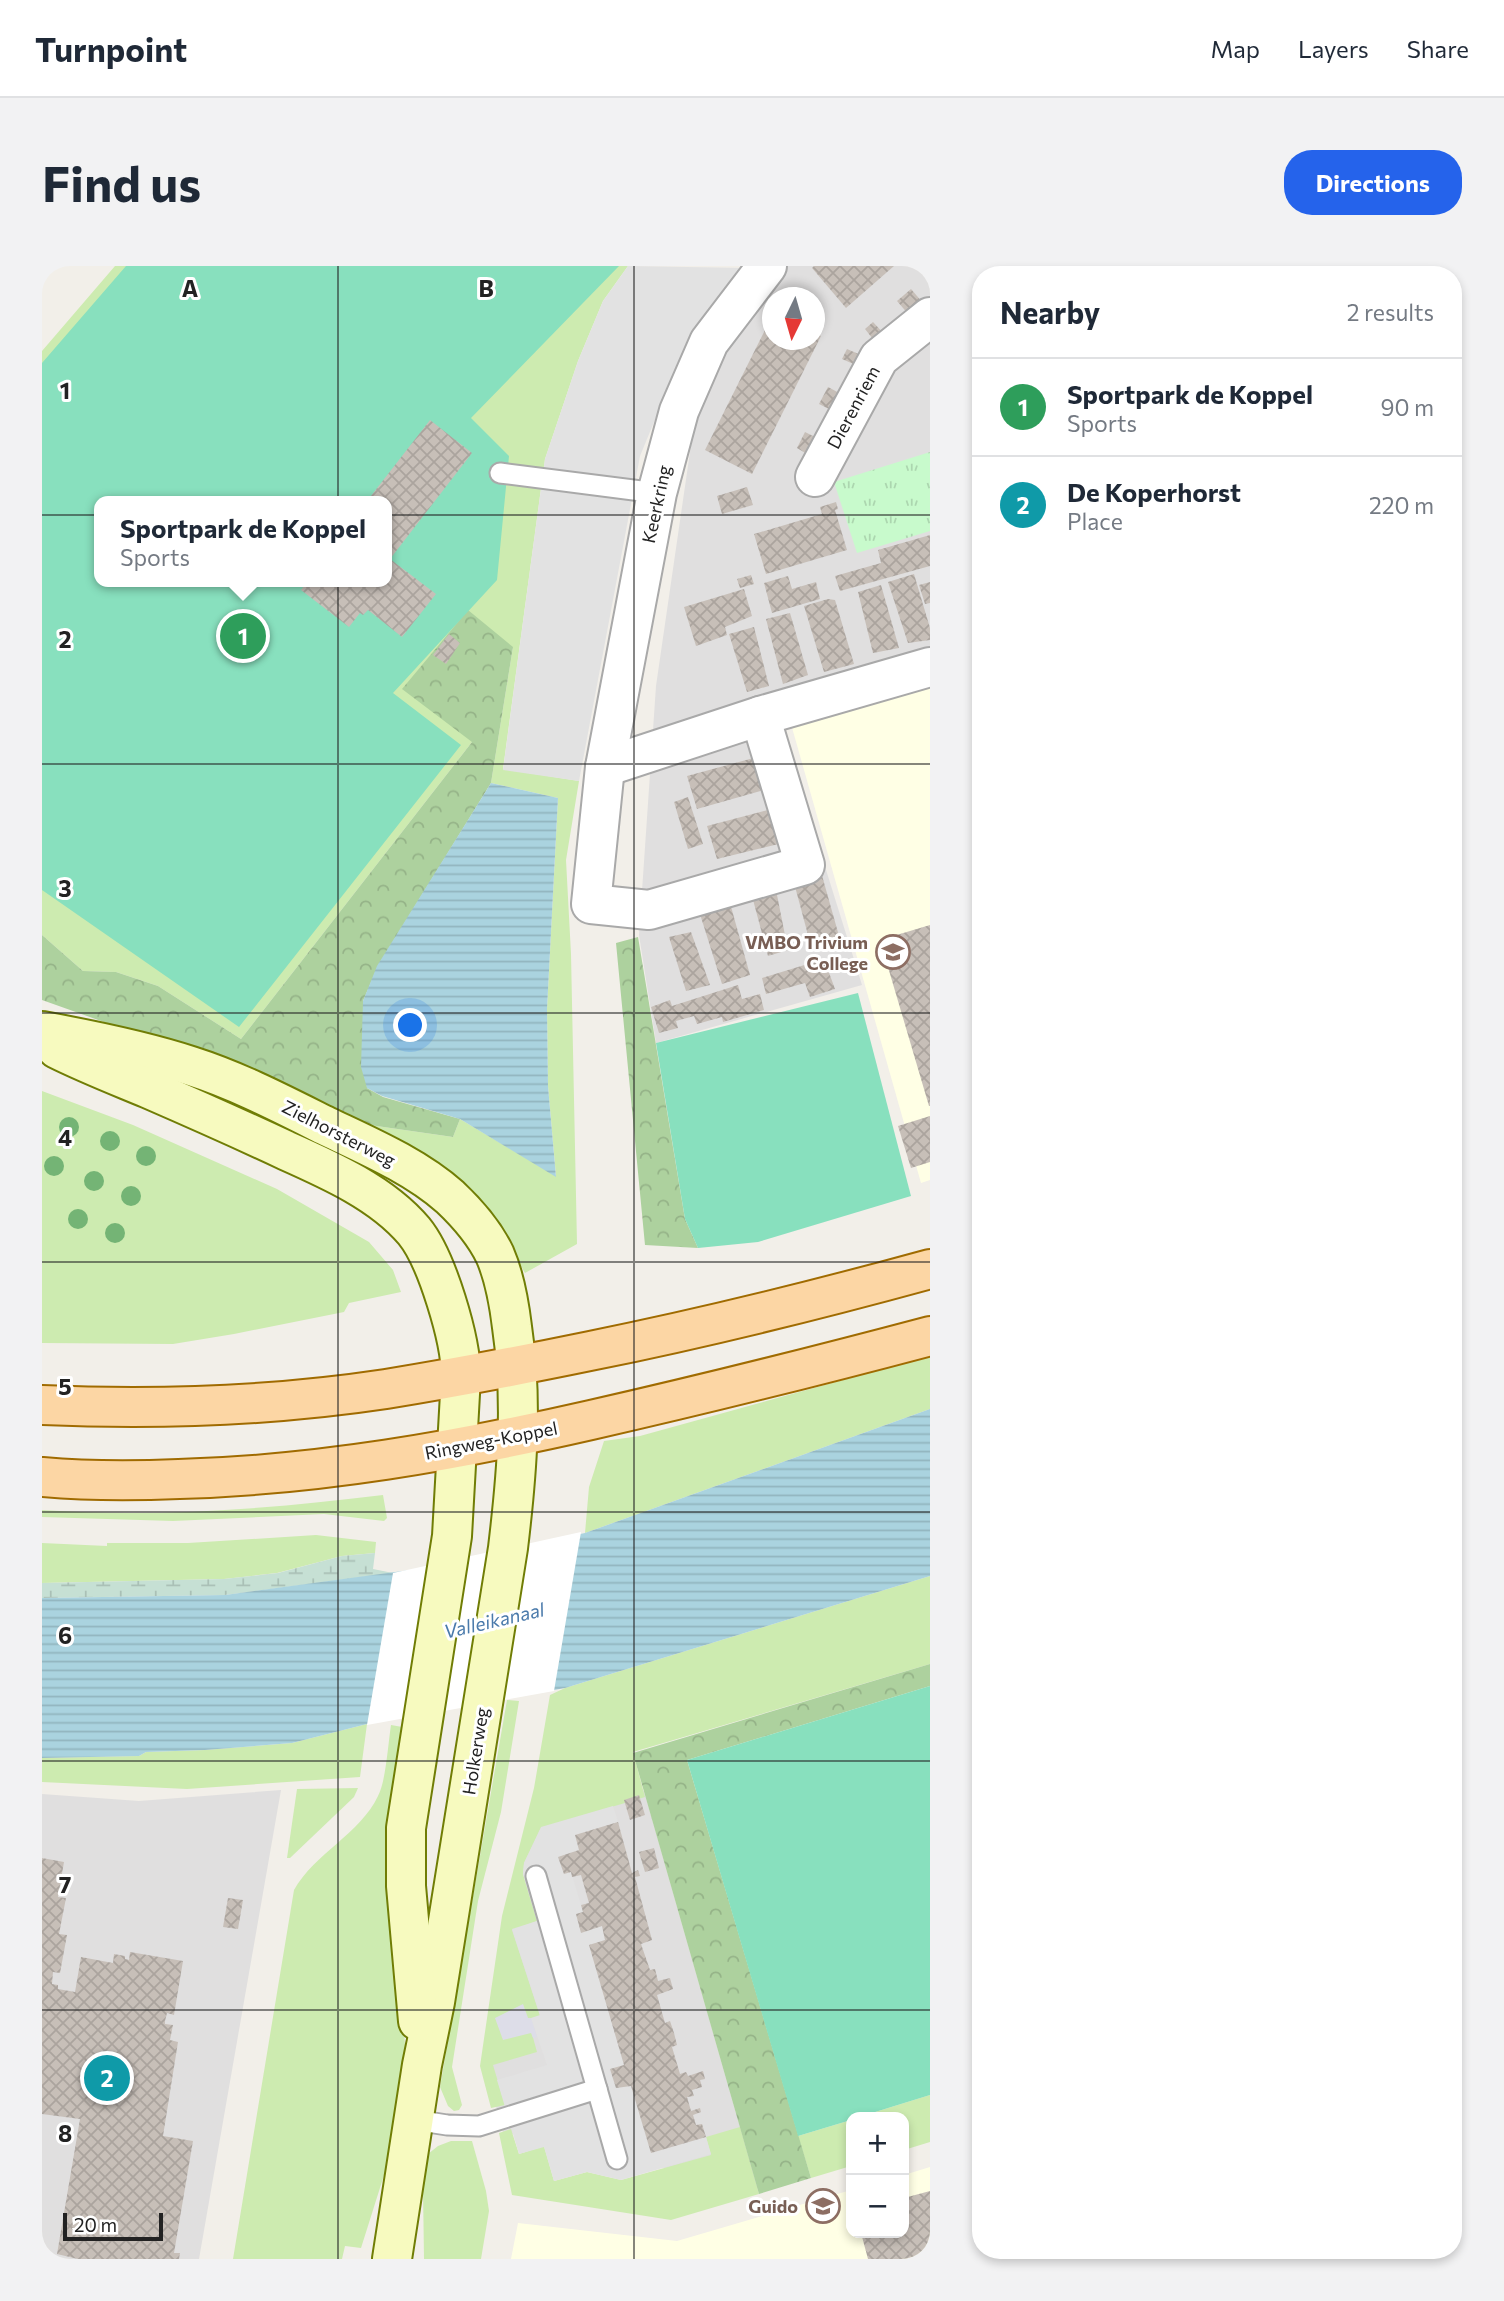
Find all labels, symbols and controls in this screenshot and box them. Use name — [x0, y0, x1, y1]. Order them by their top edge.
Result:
text: Turnpoint — [35, 28, 187, 69]
text: Map — [1211, 34, 1260, 63]
text: Layers — [1298, 34, 1369, 63]
text: Share — [1407, 34, 1469, 63]
button: Directions — [1284, 150, 1462, 215]
text: Find us — [42, 152, 201, 212]
text: A — [182, 274, 199, 302]
text: B — [478, 274, 494, 302]
north arrow — [762, 287, 825, 350]
text: Nearby — [1000, 293, 1100, 330]
text: 2 results — [1347, 298, 1434, 326]
street label: Dierenriem — [822, 362, 884, 452]
text: 1 — [60, 376, 70, 404]
text: Sportpark de Koppel — [1067, 378, 1313, 409]
text: 1 — [1018, 393, 1028, 421]
text: 90 m — [1381, 393, 1434, 421]
text: Sports — [1067, 409, 1137, 437]
street label: Keerkring — [637, 463, 675, 545]
text: De Koperhorst — [1067, 476, 1241, 507]
text: 2 — [1016, 491, 1030, 519]
text: 220 m — [1369, 491, 1434, 519]
popup — [94, 496, 392, 587]
text: Place — [1067, 507, 1123, 535]
text: Sportpark de Koppel — [120, 512, 366, 543]
text: Sports — [120, 543, 190, 571]
pin: 1 — [220, 610, 266, 662]
text: 2 — [58, 625, 72, 653]
text: 3 — [58, 874, 72, 902]
place label: VMBO Trivium College — [745, 931, 868, 974]
school or university icon: VMBO Trivium College — [874, 933, 912, 971]
your location — [393, 1008, 427, 1042]
street label: Zielhorsterweg — [279, 1095, 400, 1171]
text: 4 — [58, 1123, 72, 1151]
text: 5 — [58, 1372, 72, 1400]
street label: Ringweg-Koppel — [423, 1416, 559, 1464]
water label: Valleikanaal — [442, 1597, 548, 1643]
text: 6 — [58, 1621, 72, 1649]
street label: Holkerweg — [457, 1705, 493, 1796]
text: 7 — [59, 1870, 71, 1898]
pin: 2 — [84, 2052, 130, 2104]
map controls — [846, 2112, 909, 2238]
button: + — [846, 2112, 909, 2175]
text: 8 — [58, 2119, 72, 2147]
button: − — [846, 2175, 909, 2238]
school or university icon: Guido — [804, 2187, 842, 2225]
place label: Guido — [748, 2195, 798, 2217]
scale bar — [63, 2210, 163, 2242]
text: 20 m — [74, 2213, 117, 2236]

